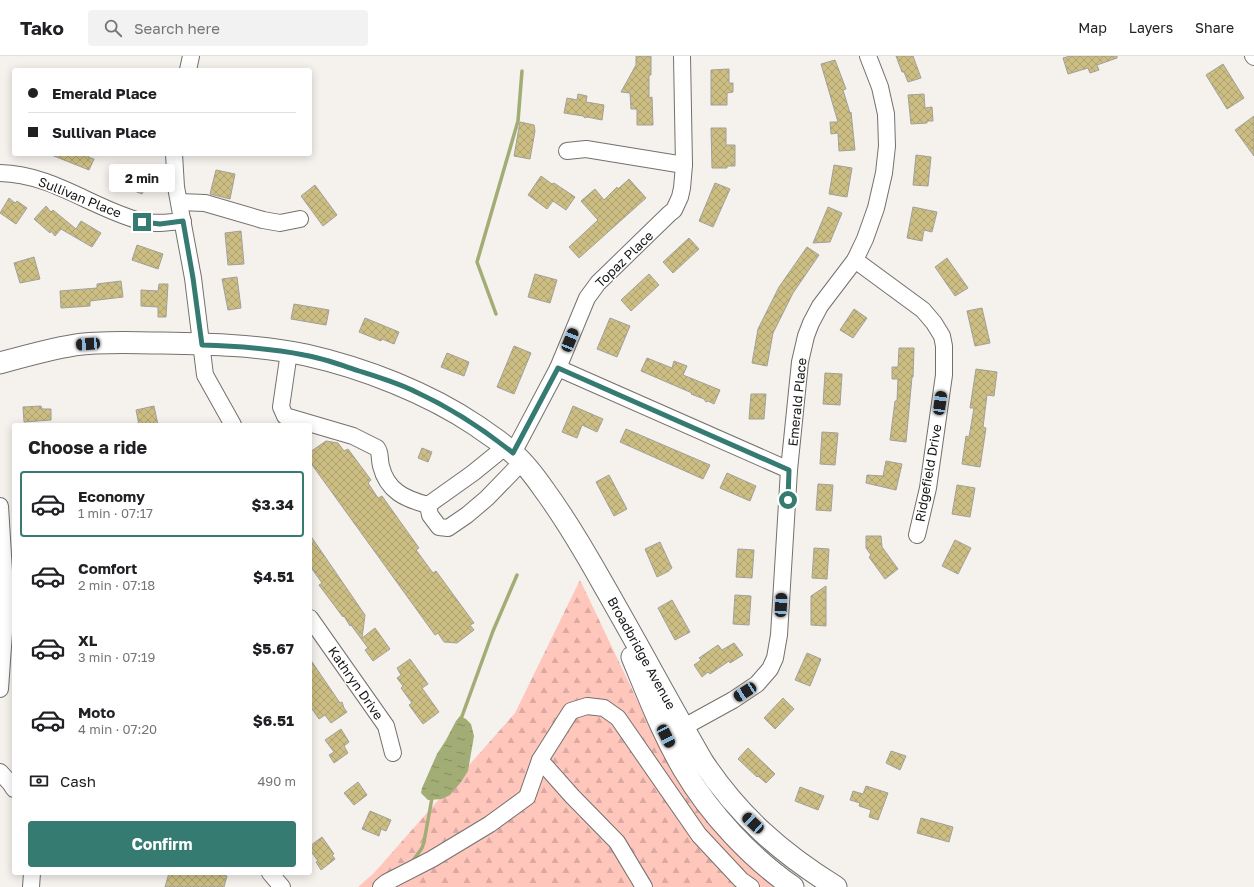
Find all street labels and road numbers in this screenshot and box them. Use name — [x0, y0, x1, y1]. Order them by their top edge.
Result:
street label: Sullivan Place — [36, 173, 124, 221]
street label: Topaz Place — [592, 227, 656, 291]
street label: Emerald Place — [784, 357, 810, 447]
street label: Ridgefield Drive — [912, 423, 944, 523]
street label: Broadbridge Avenue — [604, 594, 680, 712]
street label: Kathryn Drive — [325, 643, 387, 723]

